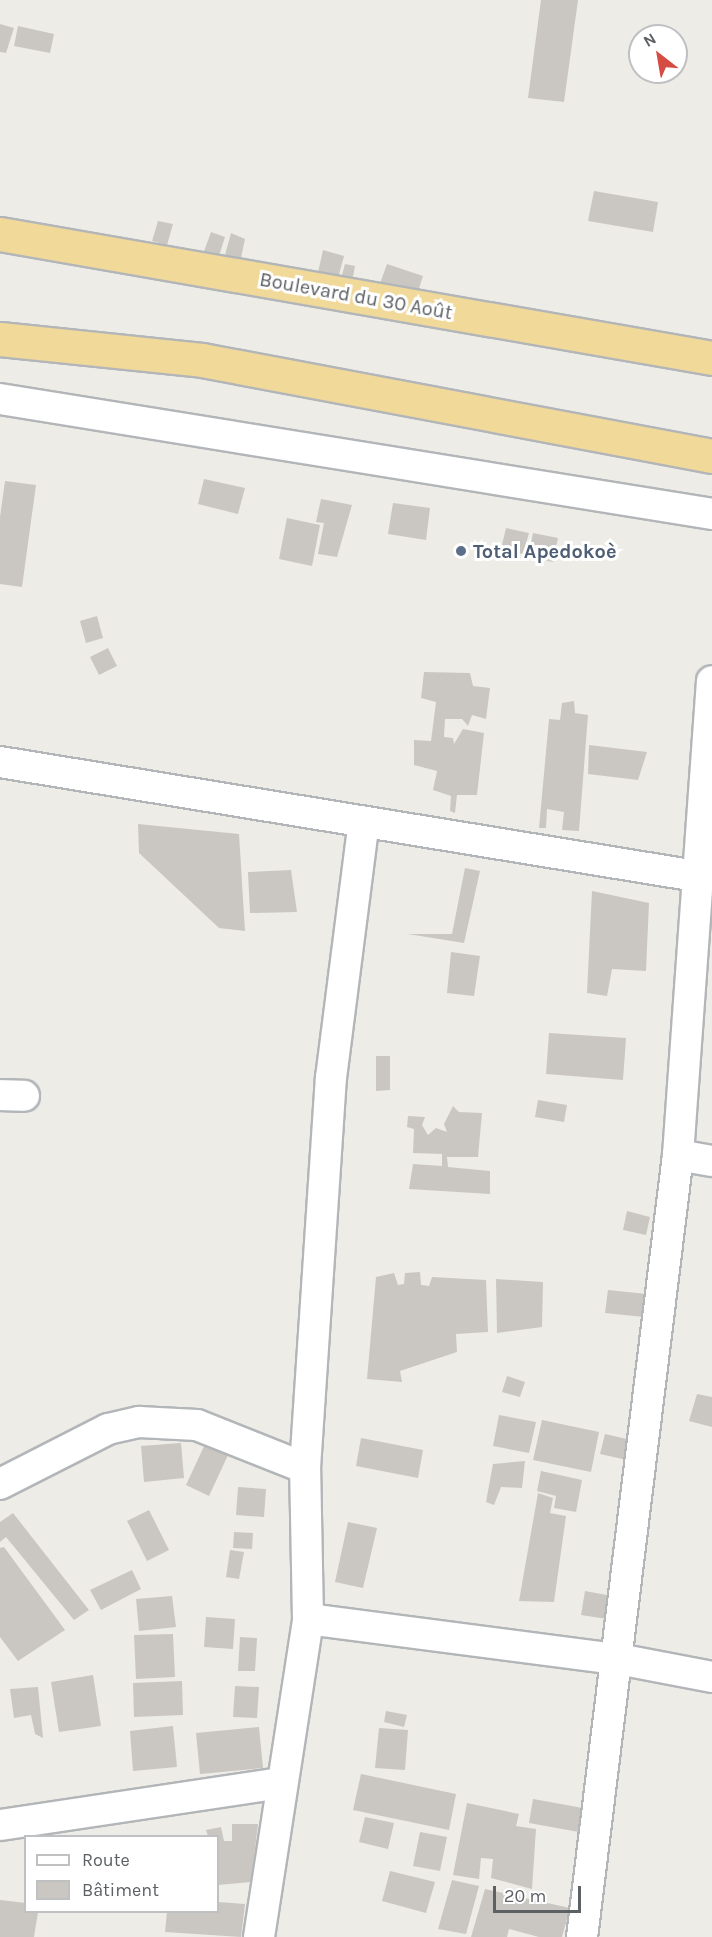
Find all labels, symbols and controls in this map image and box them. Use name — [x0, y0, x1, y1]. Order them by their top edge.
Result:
north arrow — [628, 24, 688, 84]
text: N — [640, 29, 659, 51]
street label: Boulevard du 30 Août — [258, 267, 454, 325]
place label: Total Apedokoè — [473, 539, 617, 563]
marker: Total Apedokoè — [454, 544, 468, 558]
legend — [24, 1835, 219, 1913]
text: Route — [82, 1849, 130, 1871]
scale bar — [496, 1874, 584, 1912]
text: Bâtiment — [82, 1879, 159, 1901]
text: 20 m — [504, 1885, 546, 1907]

